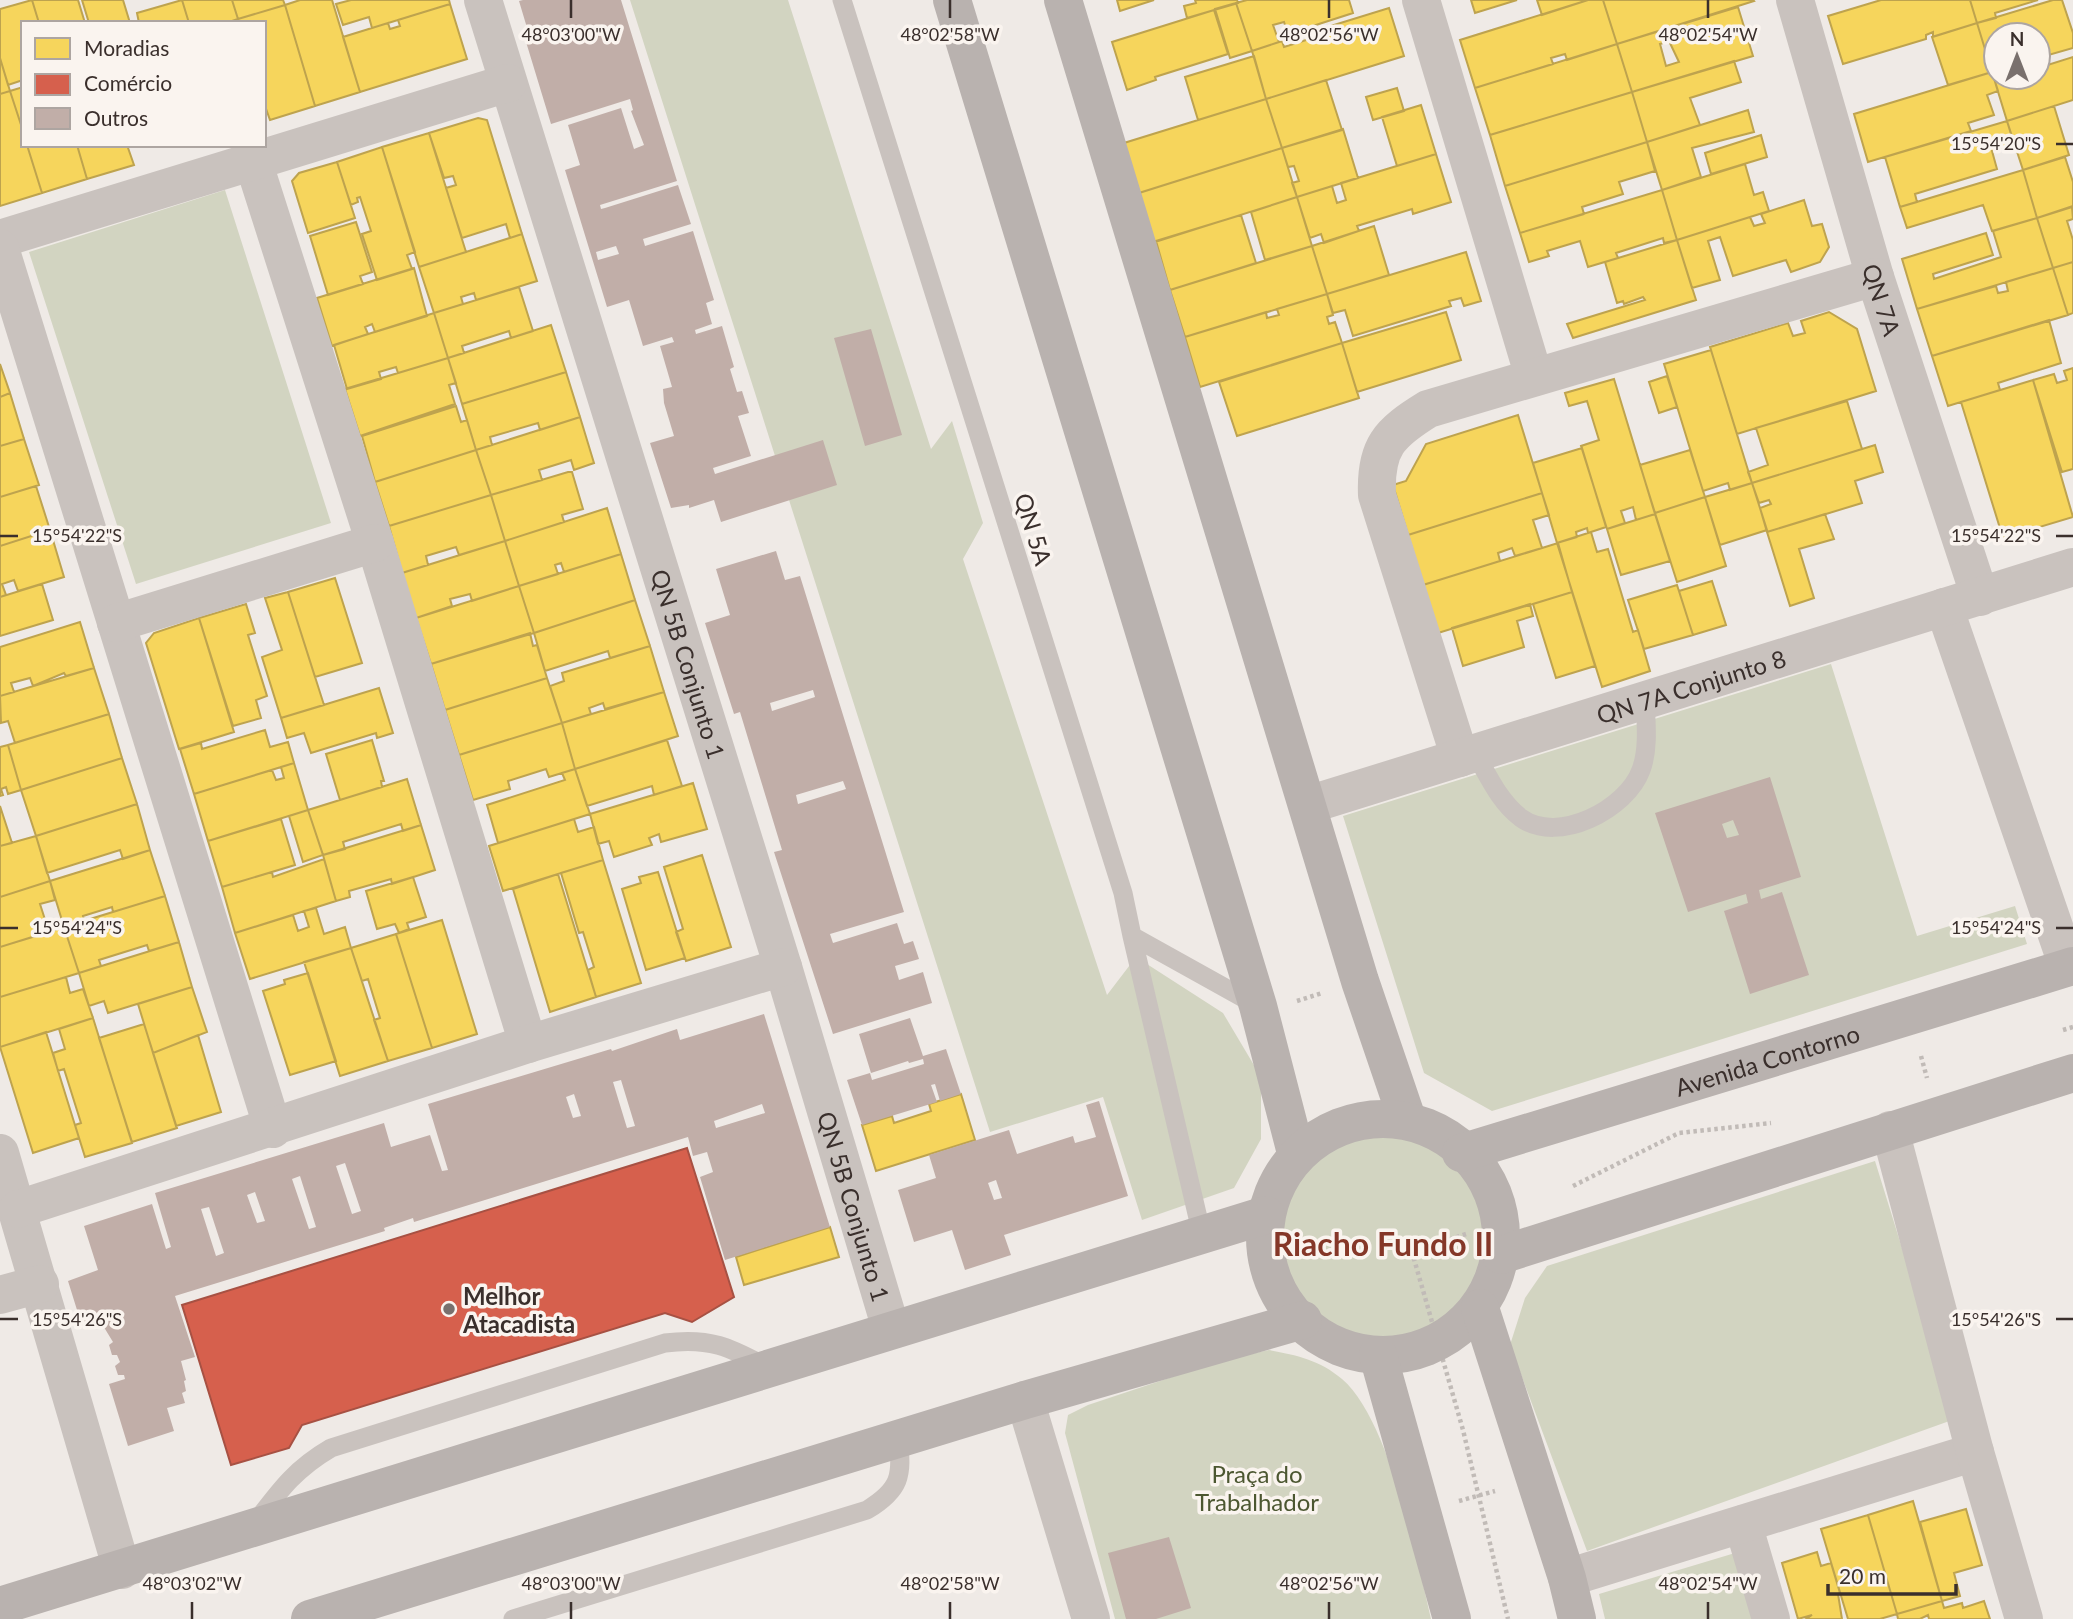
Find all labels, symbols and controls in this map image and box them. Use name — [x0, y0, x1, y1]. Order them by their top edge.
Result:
legend — [21, 21, 266, 147]
north arrow — [1982, 21, 2052, 91]
text: 48°03'00"W — [521, 23, 621, 45]
text: 48°02'58"W — [900, 23, 1000, 45]
text: 48°02'56"W — [1279, 23, 1379, 45]
text: 48°02'54"W — [1658, 23, 1758, 45]
text: N — [2010, 27, 2024, 50]
text: Moradias — [84, 35, 169, 60]
text: Comércio — [84, 70, 172, 95]
text: Outros — [84, 105, 148, 130]
text: 15°54'20"S — [1951, 132, 2041, 154]
street label: QN 7A — [1857, 260, 1908, 340]
street label: QN 5A — [1009, 489, 1059, 569]
text: 15°54'22"S — [32, 524, 122, 546]
text: 15°54'22"S — [1951, 524, 2041, 546]
street label: QN 5B Conjunto 1 — [646, 566, 732, 762]
street label: QN 7A Conjunto 8 — [1593, 643, 1789, 729]
text: 15°54'24"S — [32, 916, 122, 938]
text: 15°54'24"S — [1951, 916, 2041, 938]
street label: Avenida Contorno — [1671, 1018, 1863, 1101]
street label: QN 5B Conjunto 1 — [812, 1108, 896, 1305]
district label: Riacho Fundo II — [1273, 1224, 1493, 1263]
place label: Melhor Atacadista — [462, 1281, 575, 1338]
marker: Melhor Atacadista — [441, 1301, 457, 1317]
text: 15°54'26"S — [32, 1308, 122, 1330]
text: 15°54'26"S — [1951, 1308, 2041, 1330]
park label: Praça do Trabalhador — [1195, 1459, 1319, 1516]
scale bar — [1828, 1552, 1956, 1596]
text: 20 m — [1839, 1563, 1886, 1588]
text: 48°03'02"W — [142, 1572, 242, 1594]
text: 48°03'00"W — [521, 1572, 621, 1594]
text: 48°02'58"W — [900, 1572, 1000, 1594]
text: 48°02'56"W — [1279, 1572, 1379, 1594]
text: 48°02'54"W — [1658, 1572, 1758, 1594]

